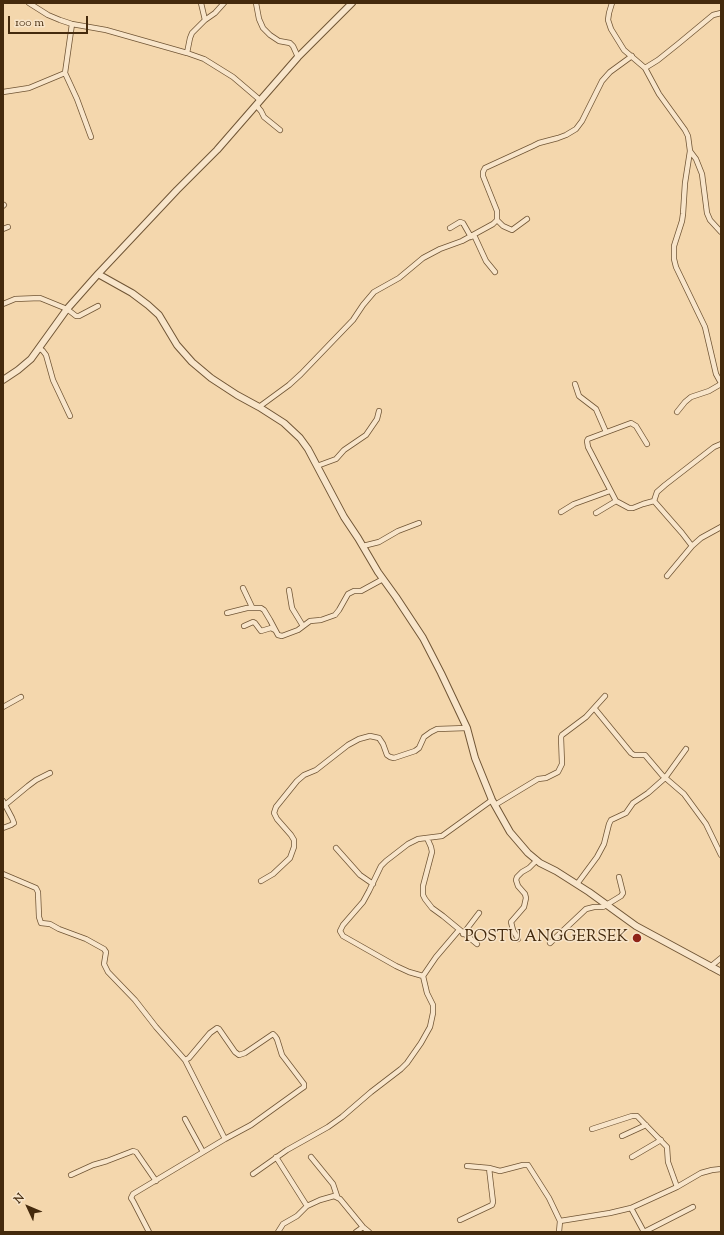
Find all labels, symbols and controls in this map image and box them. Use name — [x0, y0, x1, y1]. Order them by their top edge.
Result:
scale bar — [10, 8, 90, 34]
text: 100 m — [15, 14, 44, 32]
place label: POSTU ANGGERSEK — [464, 928, 628, 948]
marker: POSTU ANGGERSEK — [631, 932, 643, 944]
north arrow — [8, 1187, 48, 1227]
text: N — [11, 1190, 28, 1207]

